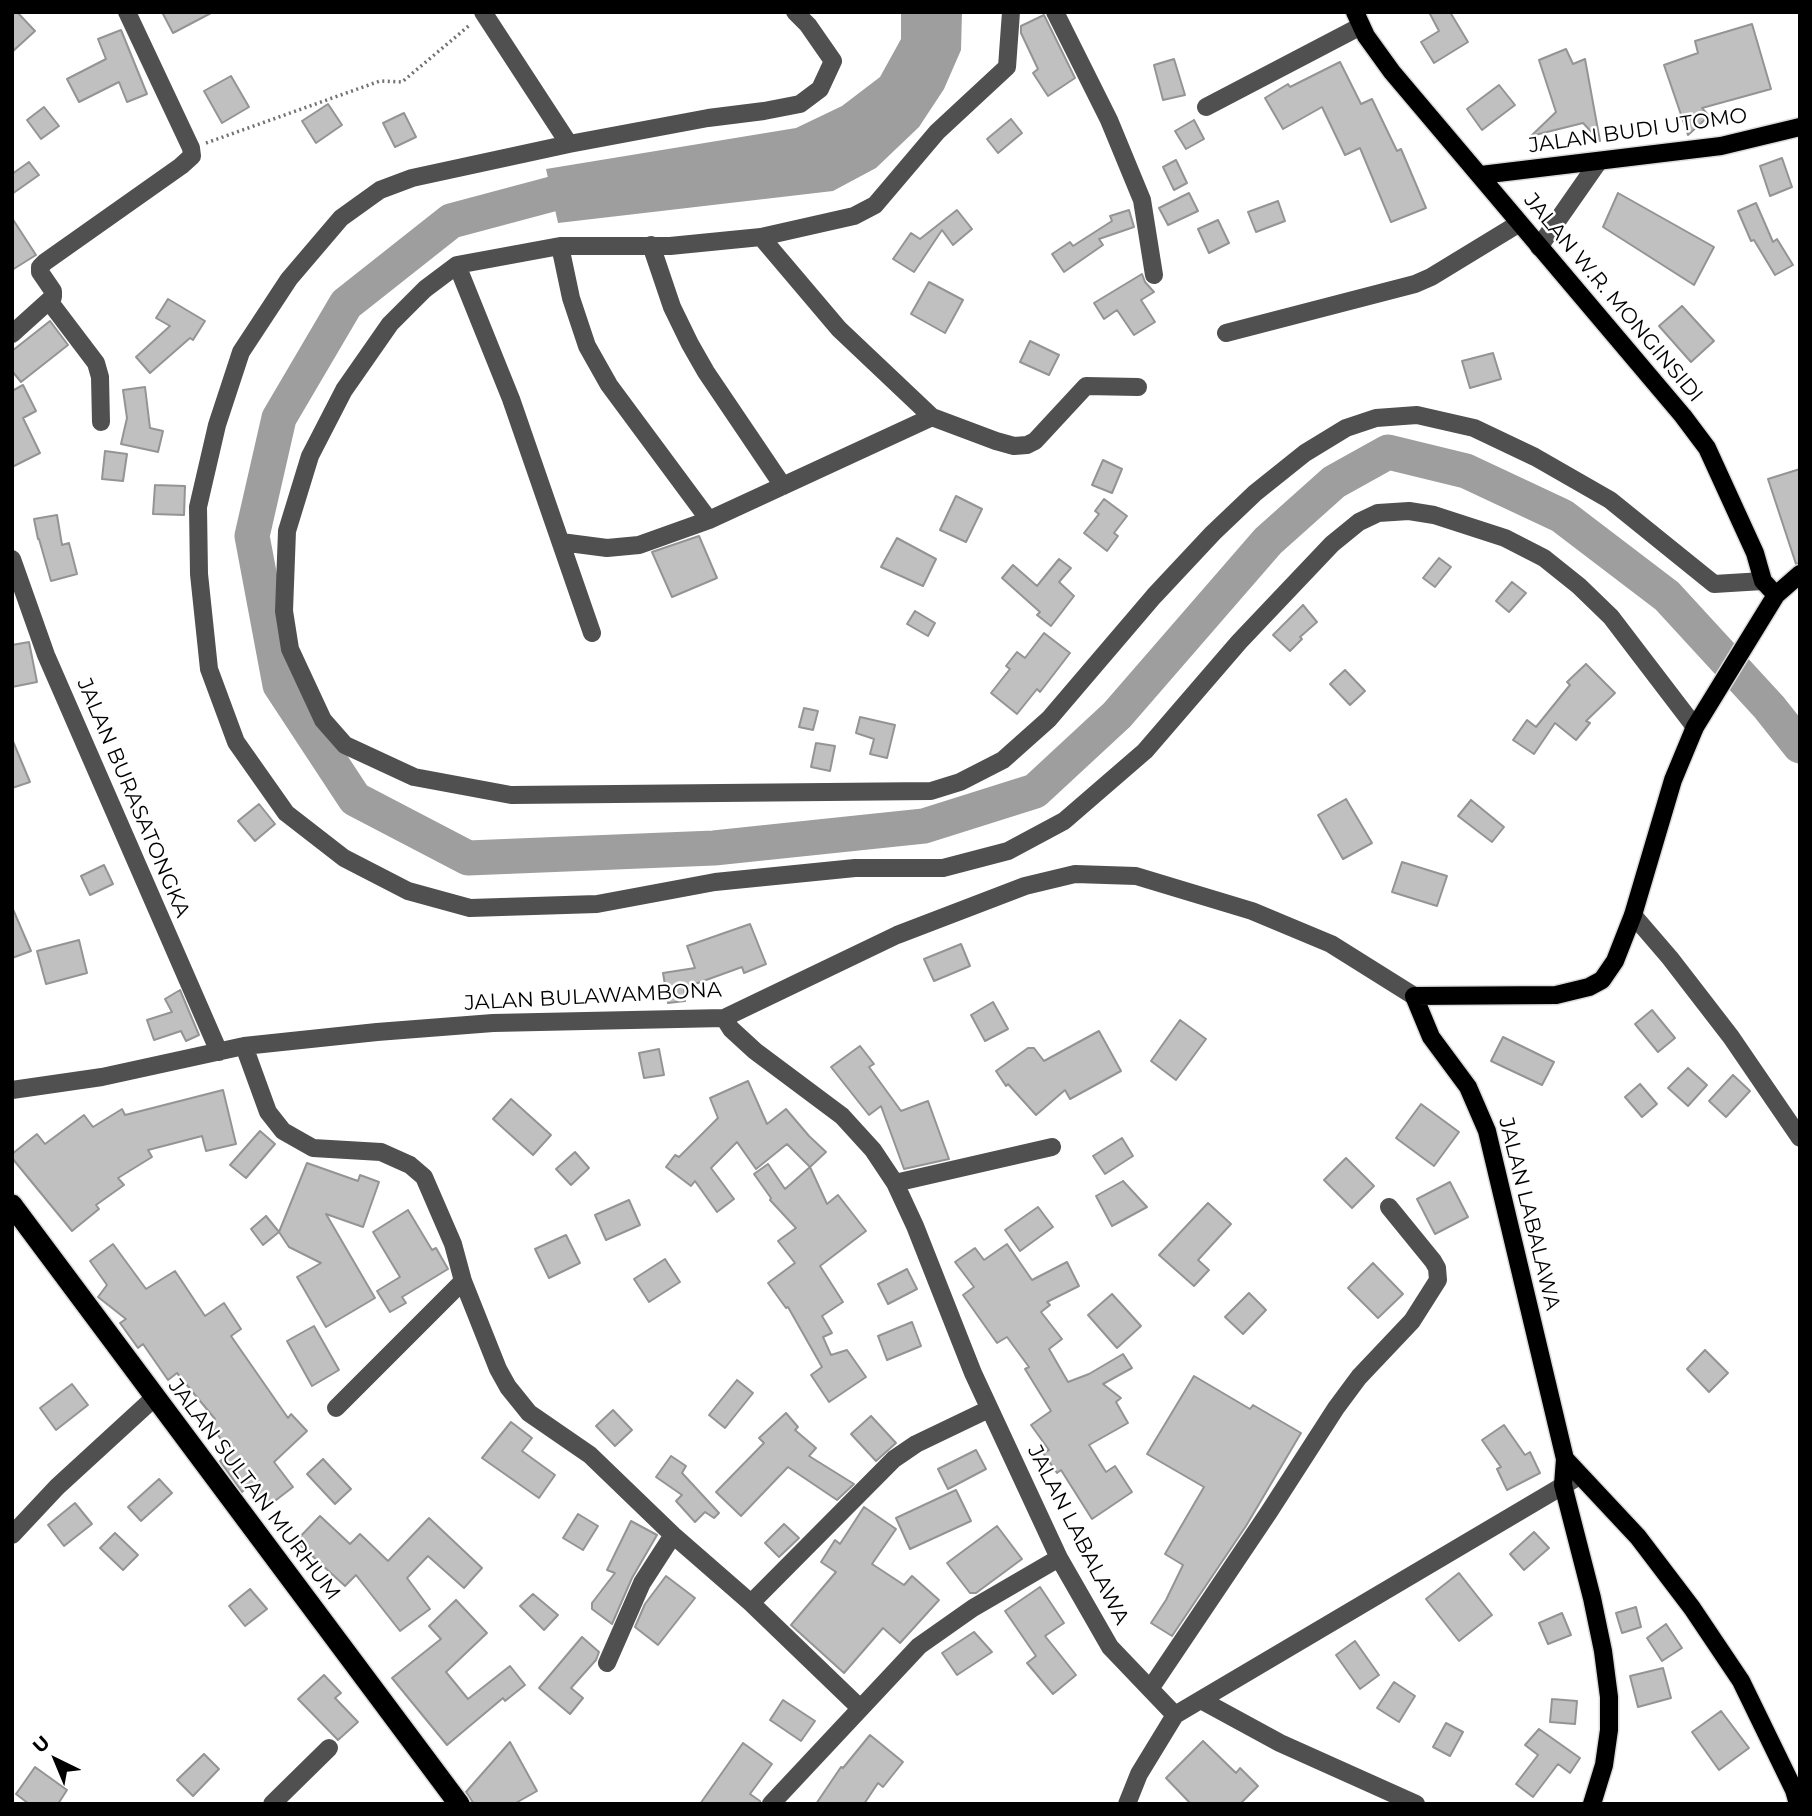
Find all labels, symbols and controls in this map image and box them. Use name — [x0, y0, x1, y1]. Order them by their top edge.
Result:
street label: JALAN BUDI UTOMO — [1527, 103, 1749, 159]
street label: JALAN W.R. MONGINSIDI — [1518, 188, 1708, 408]
street label: JALAN BURASATONGKA — [71, 675, 195, 921]
street label: JALAN BULAWAMBONA — [464, 978, 722, 1016]
street label: JALAN LABALAWA — [1493, 1115, 1565, 1313]
street label: JALAN SULTAN MURHUM — [163, 1375, 345, 1605]
street label: JALAN LABALAWA — [1022, 1441, 1134, 1629]
north arrow — [21, 1725, 91, 1795]
text: U — [28, 1731, 55, 1758]

